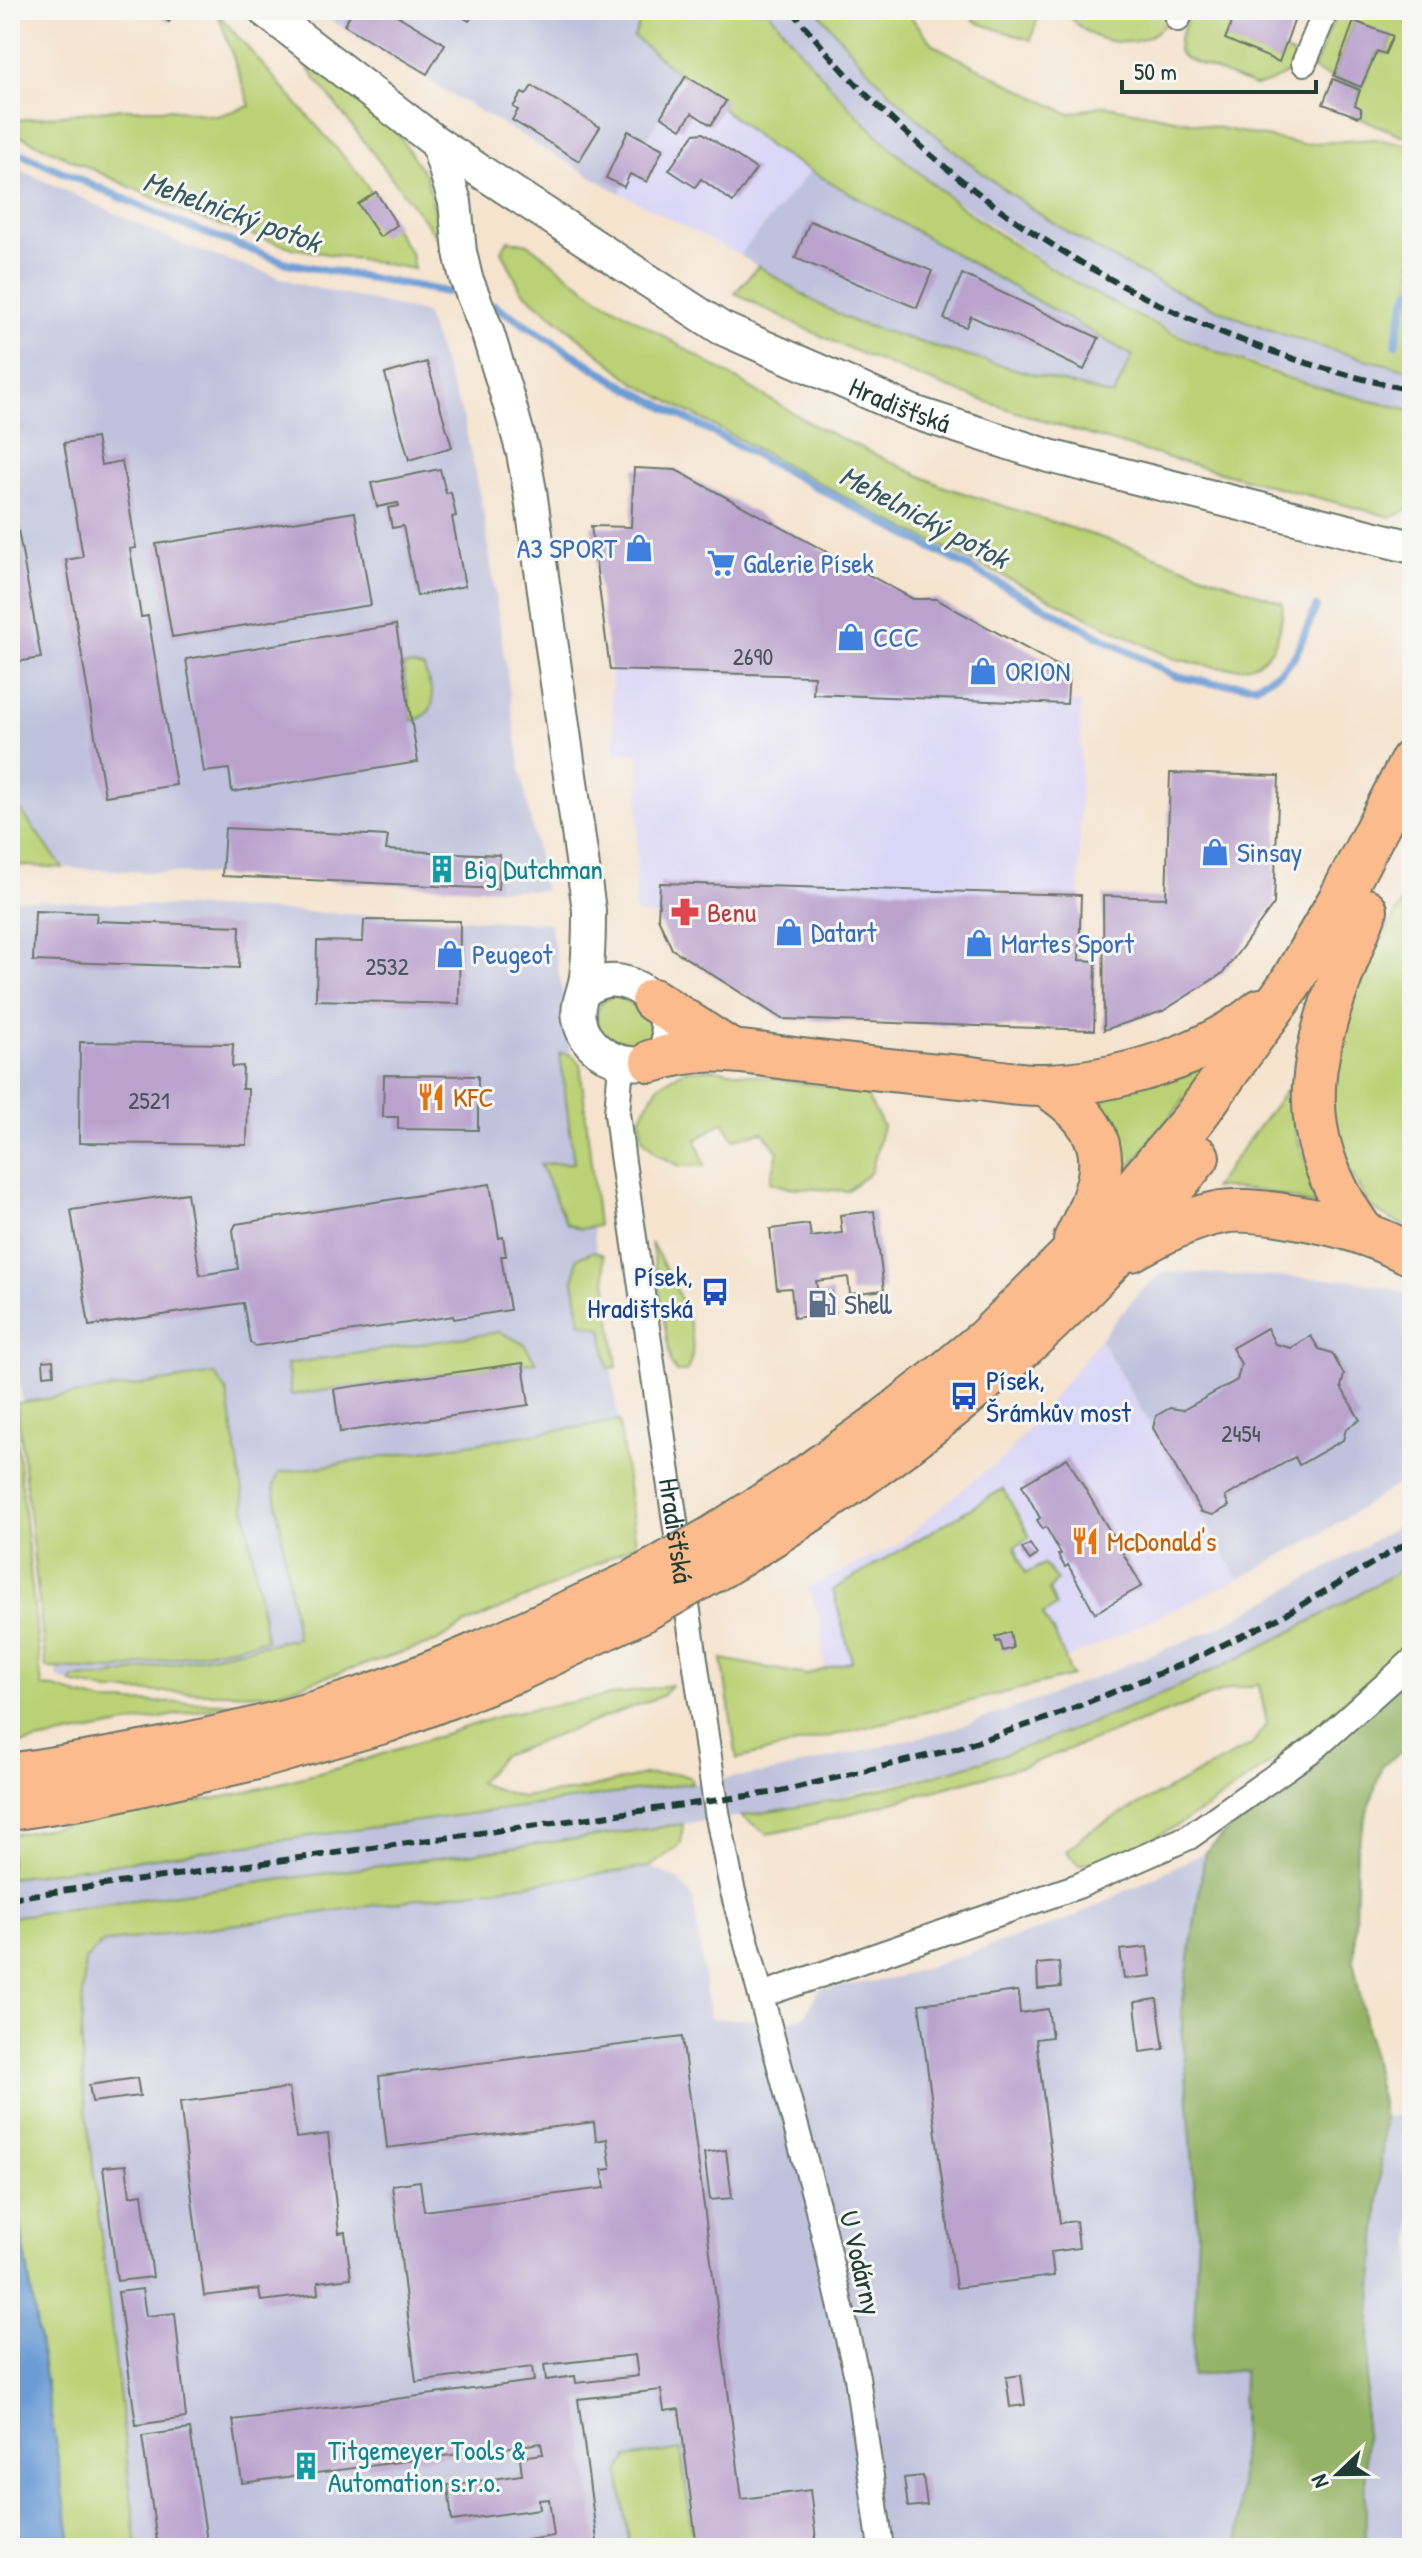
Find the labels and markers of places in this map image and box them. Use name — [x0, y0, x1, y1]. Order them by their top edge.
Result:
place label: A3 SPORT — [517, 529, 618, 567]
shop icon: A3 SPORT — [624, 533, 654, 563]
place label: Galerie Písek — [743, 544, 874, 582]
supermarket icon: Galerie Písek — [706, 548, 736, 578]
place label: CCC — [873, 618, 919, 656]
shop icon: CCC — [836, 622, 866, 652]
place label: ORION — [1005, 652, 1070, 690]
shop icon: ORION — [968, 656, 998, 686]
place label: Sinsay — [1237, 833, 1303, 871]
shop icon: Sinsay — [1200, 837, 1230, 867]
place label: Big Dutchman — [464, 850, 603, 888]
building icon: Big Dutchman — [427, 854, 457, 884]
place label: Benu — [707, 893, 756, 931]
pharmacy icon: Benu — [670, 897, 700, 927]
place label: Datart — [811, 913, 877, 951]
shop icon: Datart — [774, 917, 804, 947]
place label: Martes Sport — [1001, 924, 1134, 962]
shop icon: Martes Sport — [964, 928, 994, 958]
place label: Peugeot — [472, 935, 553, 973]
shop icon: Peugeot — [435, 939, 465, 969]
place label: KFC — [453, 1078, 494, 1116]
restaurant icon: KFC — [416, 1082, 446, 1112]
place label: Písek, Hradištská — [587, 1257, 693, 1327]
bus stop icon: Písek, Hradištská — [700, 1277, 730, 1307]
place label: Shell — [844, 1285, 893, 1323]
fuel station icon: Shell — [807, 1289, 837, 1319]
place label: Písek, Šrámkův most — [986, 1361, 1131, 1431]
bus stop icon: Písek, Šrámkův most — [949, 1381, 979, 1411]
place label: McDonald's — [1107, 1522, 1216, 1560]
restaurant icon: McDonald's — [1070, 1526, 1100, 1556]
place label: Titgemeyer Tools & Automation s.r.o. — [328, 2431, 526, 2501]
building icon: Titgemeyer Tools & Automation s.r.o. — [291, 2451, 321, 2481]

